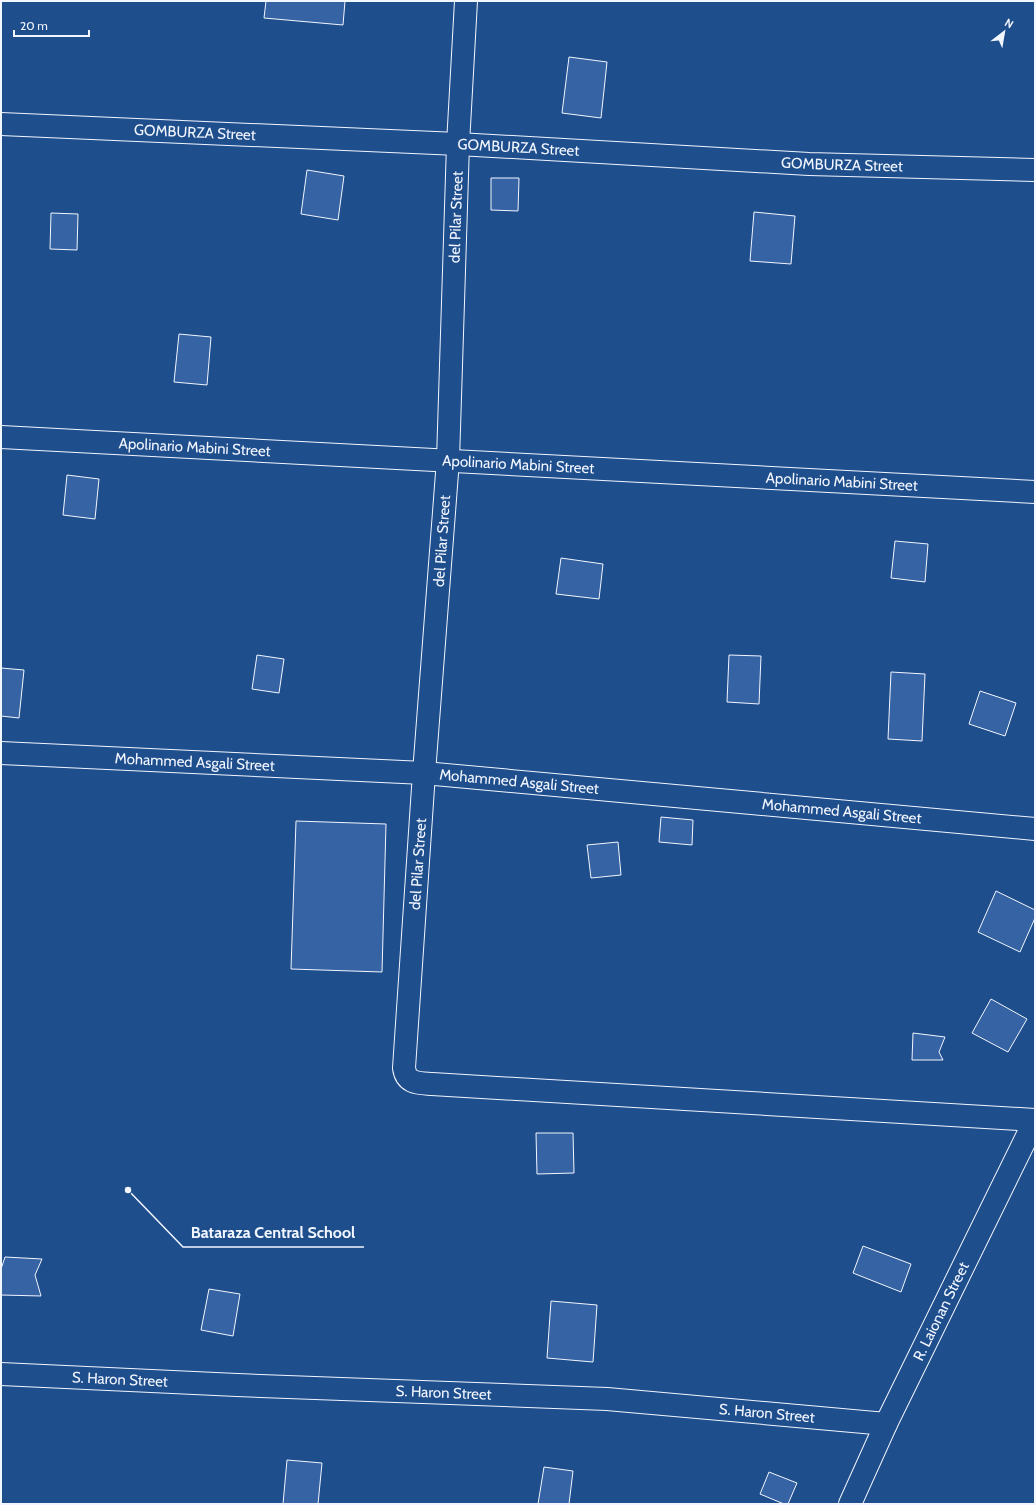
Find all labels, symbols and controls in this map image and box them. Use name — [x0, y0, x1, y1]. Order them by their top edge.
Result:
scale bar — [14, 12, 89, 38]
north arrow — [984, 12, 1024, 52]
text: N — [1002, 15, 1016, 31]
text: 20 m — [20, 18, 48, 33]
street label: GOMBURZA Street — [133, 121, 256, 144]
street label: GOMBURZA Street — [457, 135, 580, 160]
street label: GOMBURZA Street — [781, 153, 903, 175]
street label: del Pilar Street — [445, 171, 467, 263]
street label: Apolinario Mabini Street — [118, 434, 271, 460]
street label: Apolinario Mabini Street — [442, 451, 595, 478]
street label: Apolinario Mabini Street — [765, 469, 918, 495]
street label: del Pilar Street — [430, 494, 454, 588]
street label: Mohammed Asgali Street — [114, 749, 275, 775]
street label: Mohammed Asgali Street — [439, 765, 600, 798]
street label: Mohammed Asgali Street — [761, 795, 922, 828]
street label: del Pilar Street — [406, 817, 430, 911]
callout: Bataraza Central School — [183, 1219, 364, 1247]
text: Bataraza Central School — [191, 1223, 355, 1242]
street label: R. Laionan Street — [909, 1259, 973, 1364]
street label: S. Haron Street — [71, 1368, 168, 1391]
street label: S. Haron Street — [395, 1382, 492, 1404]
street label: S. Haron Street — [718, 1400, 815, 1427]

